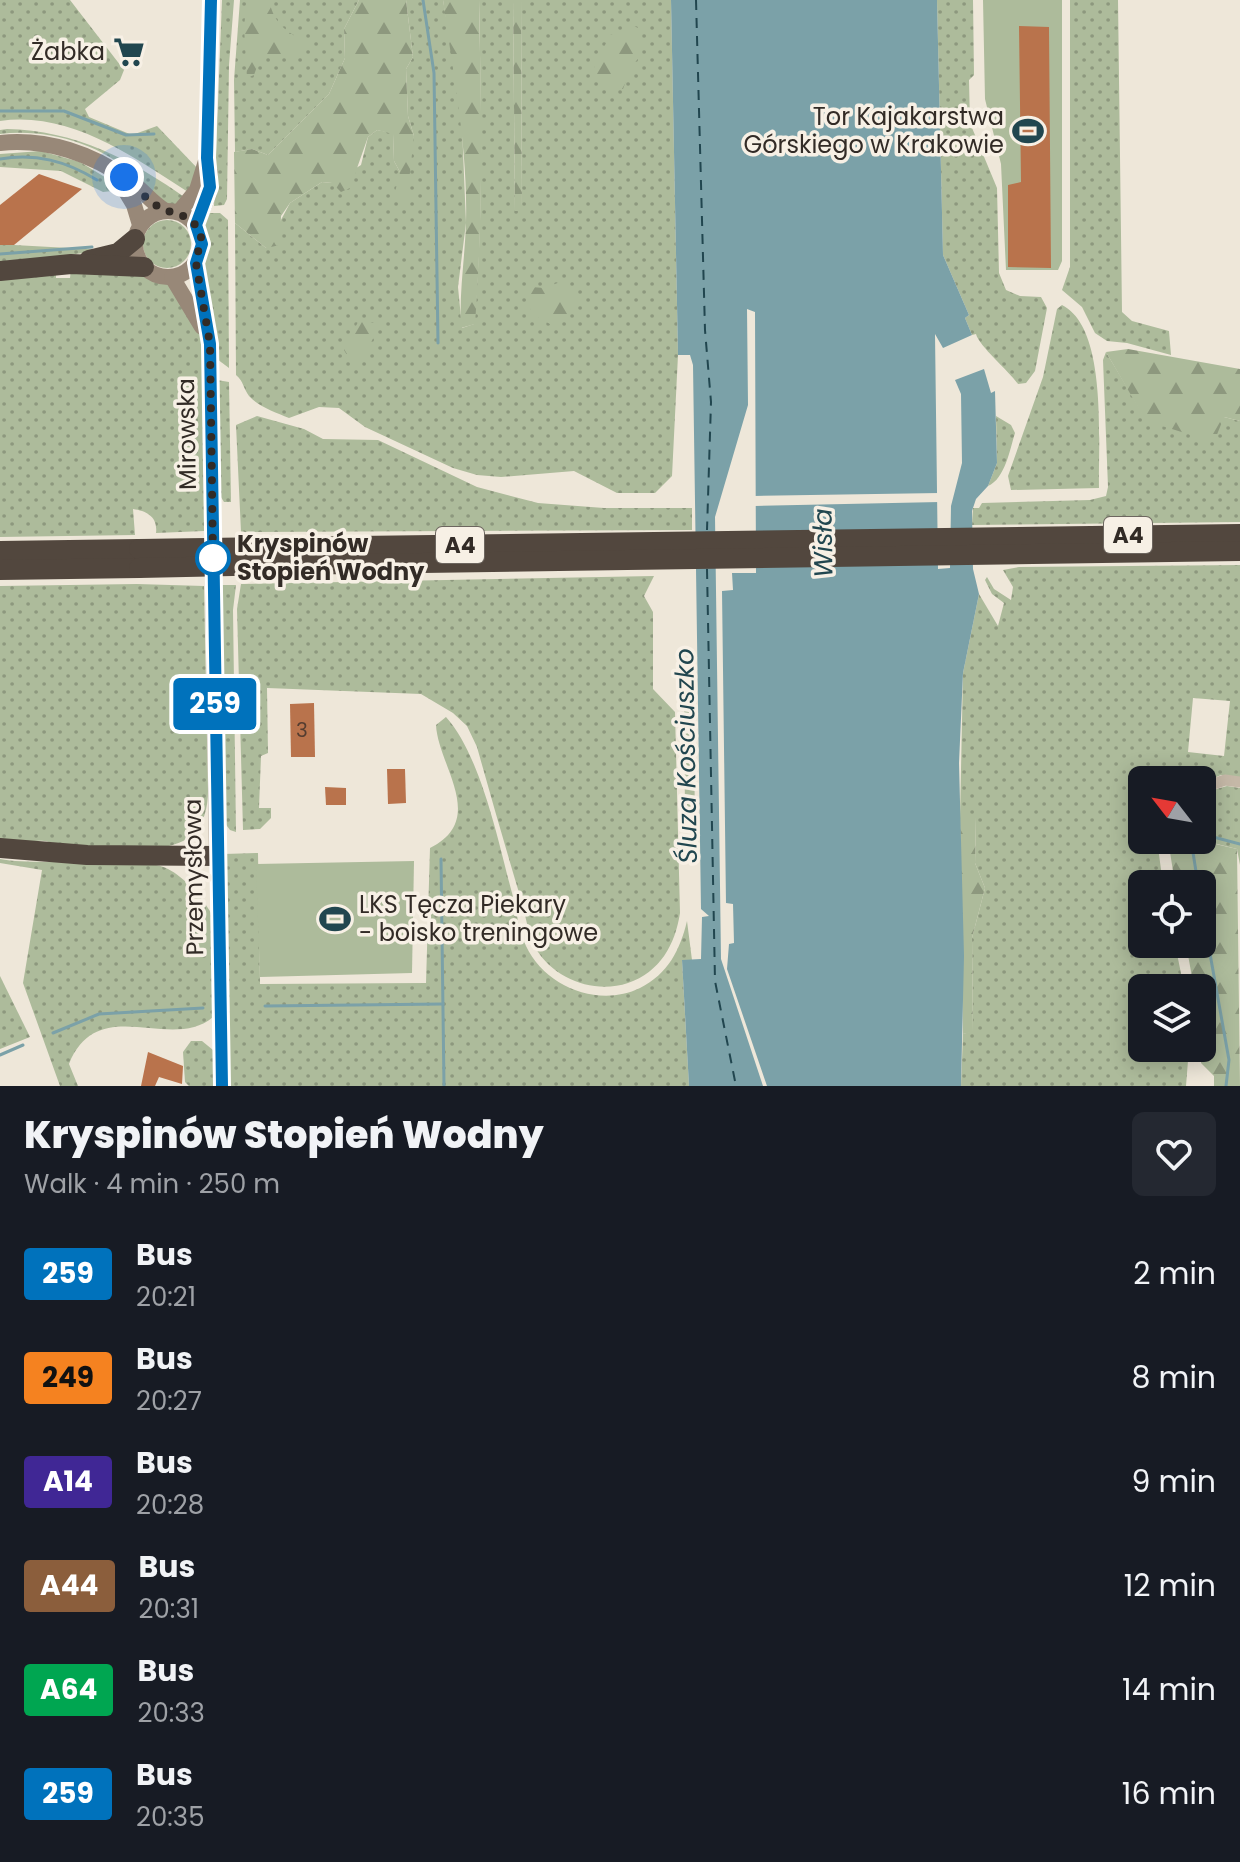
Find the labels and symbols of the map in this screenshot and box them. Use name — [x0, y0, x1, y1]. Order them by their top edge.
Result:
place label: Żabka — [31, 35, 105, 68]
supermarket icon: Żabka — [112, 35, 146, 69]
place label: Tor Kajakarstwa Górskiego w Krakowie — [744, 100, 1004, 161]
sports icon: Tor Kajakarstwa Górskiego w Krakowie — [1011, 114, 1045, 148]
your location — [104, 157, 144, 197]
street label: Mirowska — [169, 378, 204, 490]
water label: Wisła — [804, 508, 842, 578]
road number: A4 — [1104, 517, 1152, 553]
place label: Kryspinów Stopień Wodny — [237, 527, 425, 588]
road number: A4 — [436, 527, 484, 563]
marker: Kryspinów Stopień Wodny — [196, 541, 230, 575]
water label: Śluza Kościuszko — [666, 648, 706, 864]
line badge: 259 — [169, 678, 261, 730]
house number: 3 — [296, 716, 308, 744]
north arrow — [1128, 766, 1216, 854]
street label: Przemysłowa — [176, 798, 211, 956]
place label: LKS Tęcza Piekary - boisko treningowe — [359, 888, 598, 949]
sports icon: LKS Tęcza Piekary - boisko treningowe — [318, 902, 352, 936]

